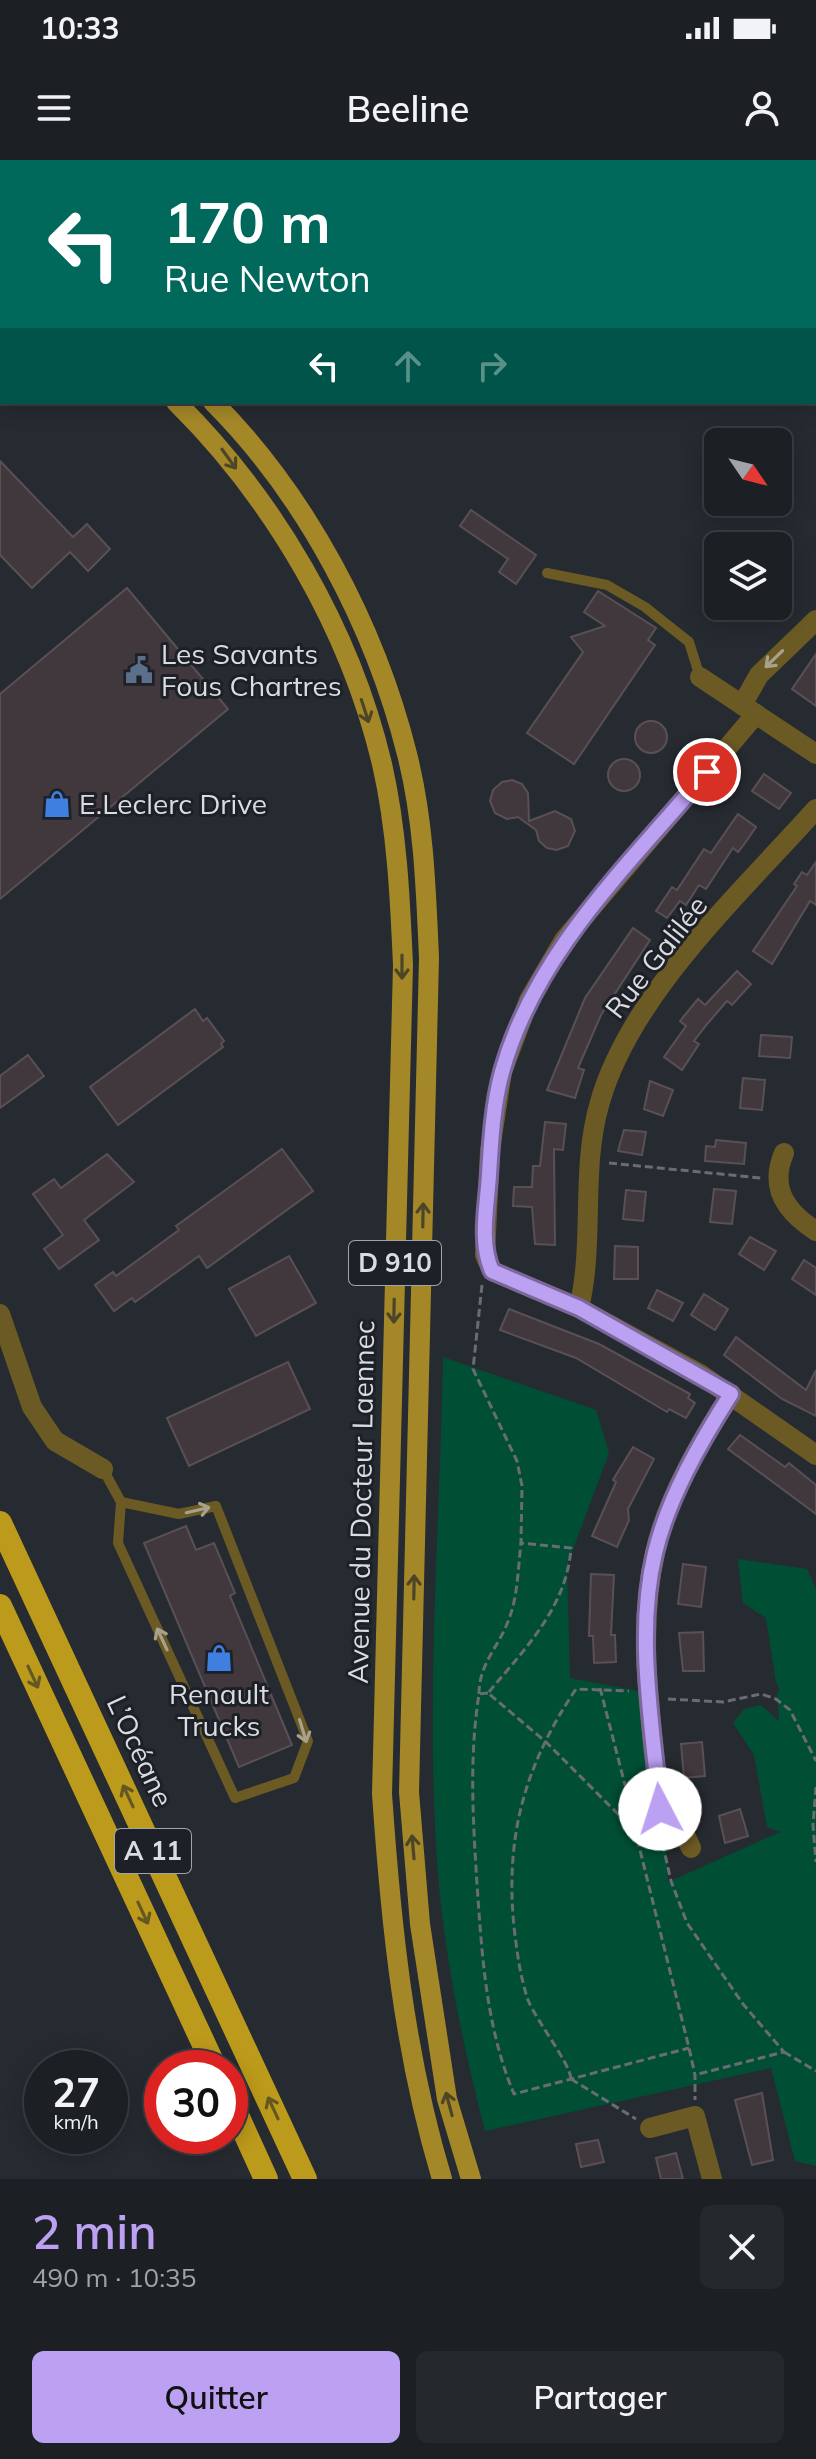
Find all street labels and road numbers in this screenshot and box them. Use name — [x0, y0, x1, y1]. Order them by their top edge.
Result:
street label: Rue Galilée — [597, 888, 714, 1025]
road number: D 910 — [349, 1241, 441, 1285]
street label: Avenue du Docteur Laennec — [340, 1320, 381, 1684]
street label: L’Océane — [100, 1690, 181, 1812]
road number: A 11 — [115, 1829, 191, 1873]

